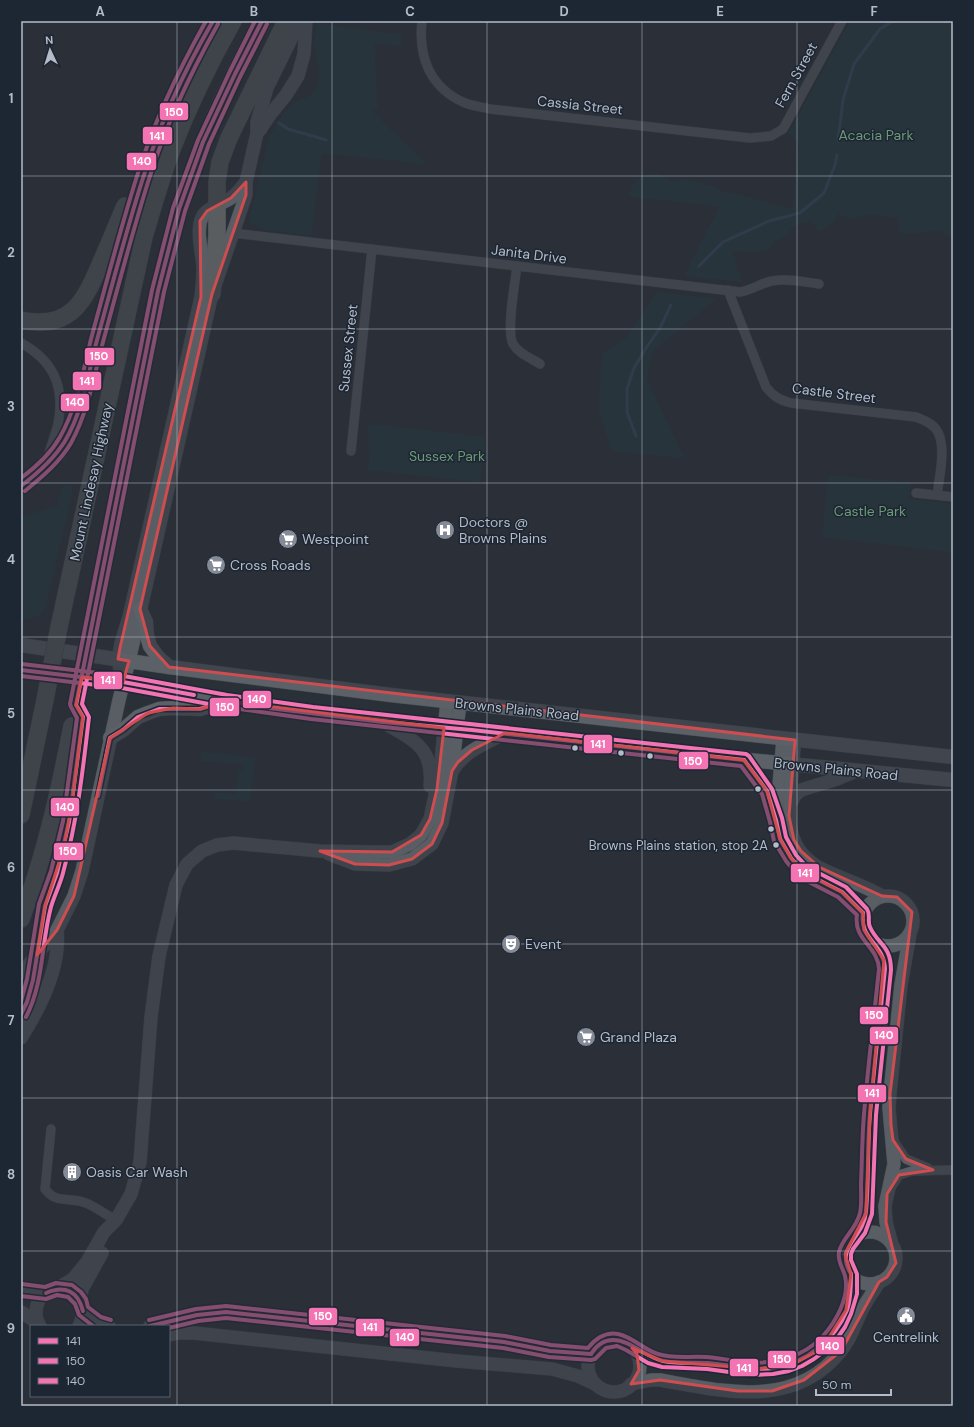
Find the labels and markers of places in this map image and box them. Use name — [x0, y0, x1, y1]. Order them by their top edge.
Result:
place label: Doctors @ Browns Plains — [459, 513, 547, 547]
hospital icon: Doctors @ Browns Plains — [434, 519, 456, 541]
supermarket icon: Westpoint — [277, 528, 299, 550]
place label: Westpoint — [302, 530, 369, 548]
supermarket icon: Cross Roads — [205, 554, 227, 576]
place label: Cross Roads — [230, 556, 311, 574]
unlabelled marker — [570, 743, 580, 753]
unlabelled marker — [616, 748, 626, 758]
unlabelled marker — [645, 751, 655, 761]
unlabelled marker — [753, 784, 763, 794]
unlabelled marker — [766, 824, 776, 834]
place label: Browns Plains station, stop 2A — [589, 837, 768, 854]
marker: Browns Plains station, stop 2A — [771, 840, 781, 850]
theatre icon: Event — [500, 933, 522, 955]
place label: Event — [525, 935, 561, 953]
supermarket icon: Grand Plaza — [575, 1026, 597, 1048]
place label: Grand Plaza — [600, 1028, 677, 1046]
building icon: Oasis Car Wash — [61, 1161, 83, 1183]
place label: Oasis Car Wash — [86, 1163, 188, 1181]
public building icon: Centrelink — [895, 1305, 917, 1327]
place label: Centrelink — [873, 1328, 939, 1346]

